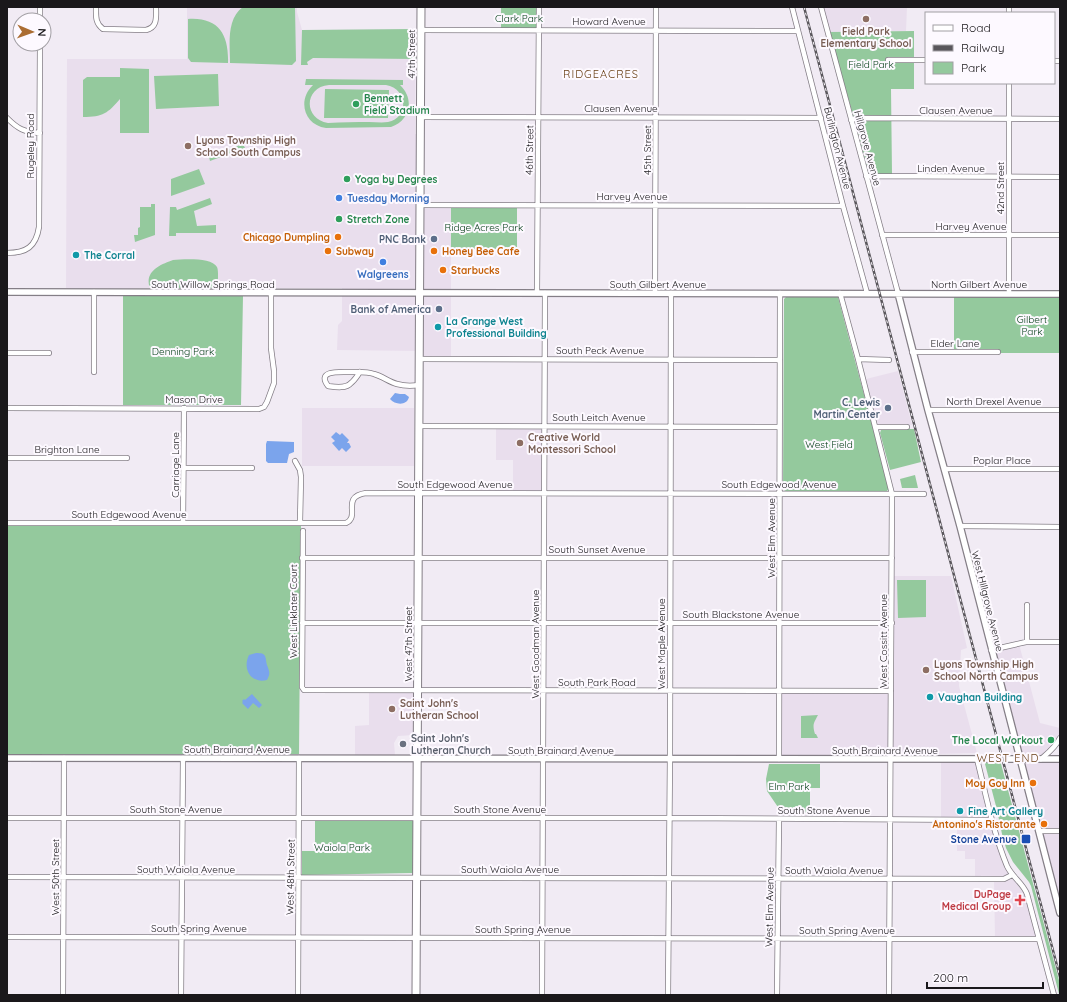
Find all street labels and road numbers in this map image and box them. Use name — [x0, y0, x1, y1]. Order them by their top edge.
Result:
street label: Howard Avenue — [572, 15, 646, 28]
street label: 47th Street — [405, 29, 418, 79]
street label: Clausen Avenue — [584, 102, 658, 115]
street label: Clausen Avenue — [919, 104, 993, 117]
street label: Burlington Avenue — [821, 106, 854, 191]
street label: Hillgrove Avenue — [851, 109, 884, 188]
street label: Rugeley Road — [24, 114, 37, 178]
street label: 46th Street — [523, 124, 536, 175]
street label: 45th Street — [641, 124, 654, 175]
street label: 42nd Street — [994, 161, 1007, 214]
street label: Linden Avenue — [917, 162, 985, 175]
street label: Harvey Avenue — [596, 190, 668, 203]
street label: Harvey Avenue — [935, 220, 1007, 233]
street label: South Willow Springs Road — [151, 278, 275, 291]
street label: South Gilbert Avenue — [610, 278, 707, 291]
street label: North Gilbert Avenue — [931, 278, 1027, 291]
street label: Elder Lane — [931, 337, 980, 350]
street label: South Peck Avenue — [556, 344, 644, 357]
street label: Mason Drive — [165, 393, 223, 406]
street label: North Drexel Avenue — [947, 395, 1042, 408]
street label: South Leitch Avenue — [552, 411, 646, 424]
street label: Carriage Lane — [169, 432, 182, 498]
street label: Brighton Lane — [34, 443, 100, 456]
street label: Poplar Place — [973, 454, 1031, 467]
street label: South Edgewood Avenue — [397, 478, 513, 491]
street label: South Edgewood Avenue — [721, 478, 837, 491]
street label: West Elm Avenue — [765, 498, 778, 578]
street label: South Edgewood Avenue — [71, 508, 187, 521]
street label: South Sunset Avenue — [549, 543, 646, 556]
street label: West Hillgrove Avenue — [969, 549, 1006, 653]
street label: West Linklater Court — [287, 563, 300, 658]
street label: West Goodman Avenue — [529, 589, 542, 698]
street label: West Cossitt Avenue — [877, 594, 890, 688]
street label: West Maple Avenue — [655, 598, 668, 690]
street label: West 47th Street — [402, 606, 415, 682]
street label: South Blackstone Avenue — [683, 608, 800, 621]
street label: South Park Road — [558, 676, 636, 689]
street label: South Brainard Avenue — [184, 743, 290, 756]
street label: South Brainard Avenue — [508, 744, 614, 757]
street label: South Brainard Avenue — [832, 744, 938, 757]
street label: South Stone Avenue — [130, 803, 223, 816]
street label: South Stone Avenue — [454, 803, 547, 816]
street label: South Stone Avenue — [778, 804, 871, 817]
street label: West 50th Street — [49, 838, 62, 915]
street label: West 48th Street — [283, 838, 298, 915]
street label: South Waiola Avenue — [137, 863, 235, 876]
street label: South Waiola Avenue — [461, 863, 559, 876]
street label: South Waiola Avenue — [785, 864, 883, 877]
street label: West Elm Avenue — [762, 867, 777, 947]
street label: South Spring Avenue — [151, 922, 247, 935]
street label: South Spring Avenue — [475, 923, 571, 936]
street label: South Spring Avenue — [799, 924, 895, 937]

